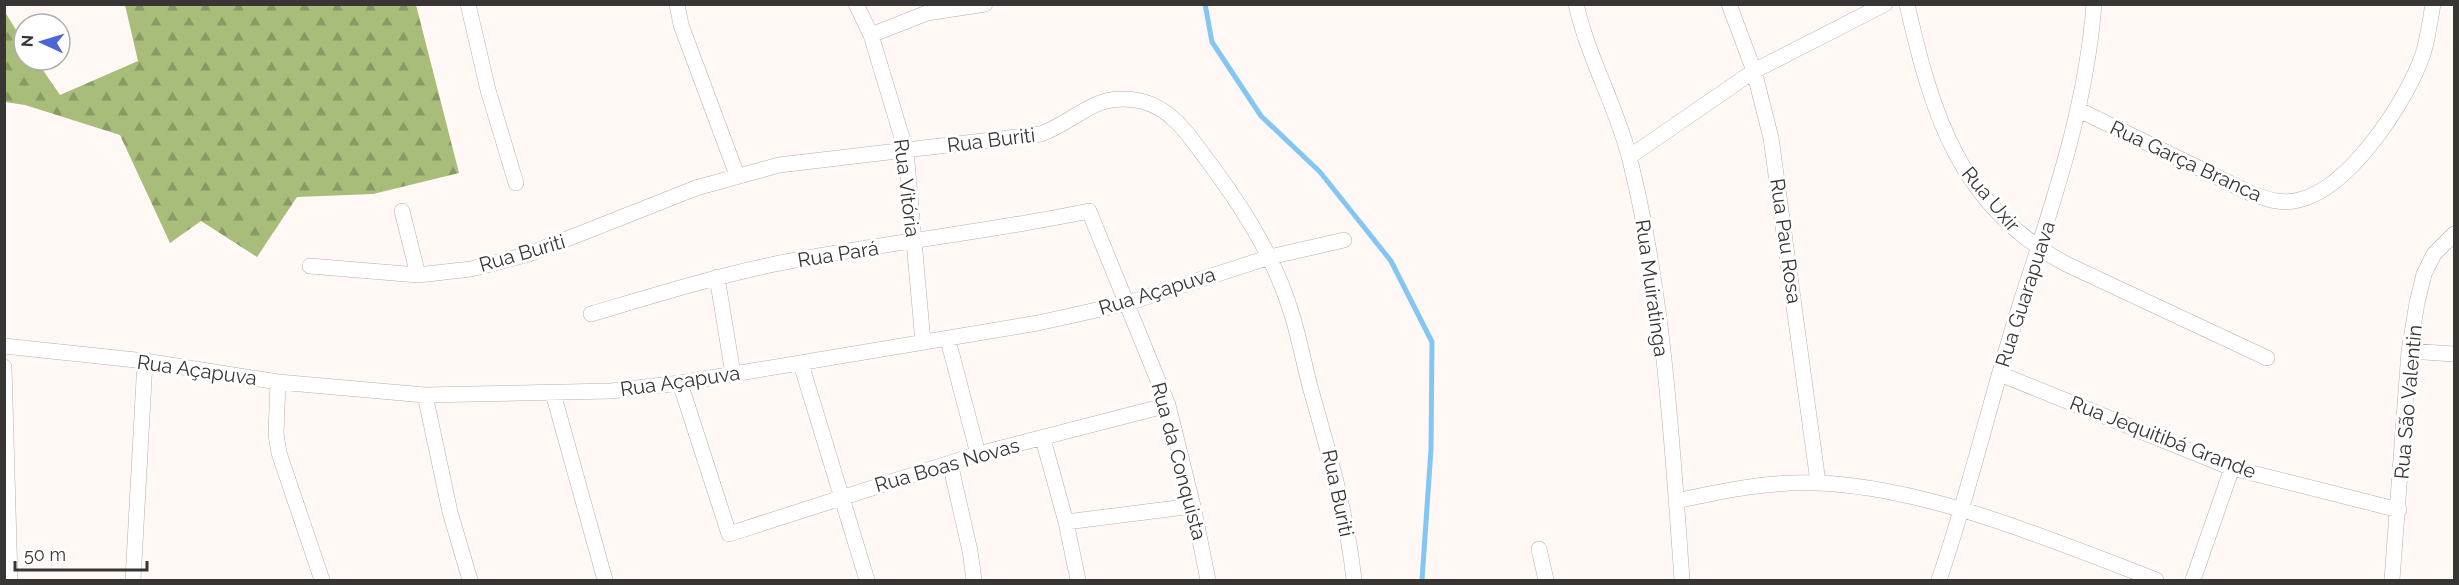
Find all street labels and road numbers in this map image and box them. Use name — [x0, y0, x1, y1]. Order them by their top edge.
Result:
street label: Rua Garça Branca — [2106, 115, 2266, 207]
street label: Rua Buriti — [946, 123, 1036, 157]
street label: Rua Vitória — [889, 138, 925, 238]
street label: Rua Uxir — [1957, 162, 2025, 236]
street label: Rua Pau Rosa — [1765, 177, 1807, 305]
street label: Rua Muiratinga — [1630, 218, 1674, 358]
street label: Rua Guarapuava — [1990, 218, 2060, 370]
street label: Rua Buriti — [476, 229, 568, 277]
street label: Rua Pará — [796, 236, 880, 272]
street label: Rua Açapuva — [1096, 262, 1218, 320]
street label: Rua São Valentin — [2389, 324, 2427, 480]
street label: Rua Açapuva — [136, 350, 258, 390]
street label: Rua Açapuva — [619, 361, 741, 401]
street label: Rua da Conquista — [1146, 379, 1212, 543]
street label: Rua Jequitibá Grande — [2067, 390, 2260, 484]
street label: Rua Boas Novas — [872, 433, 1022, 497]
street label: Rua Buriti — [1317, 447, 1359, 539]

